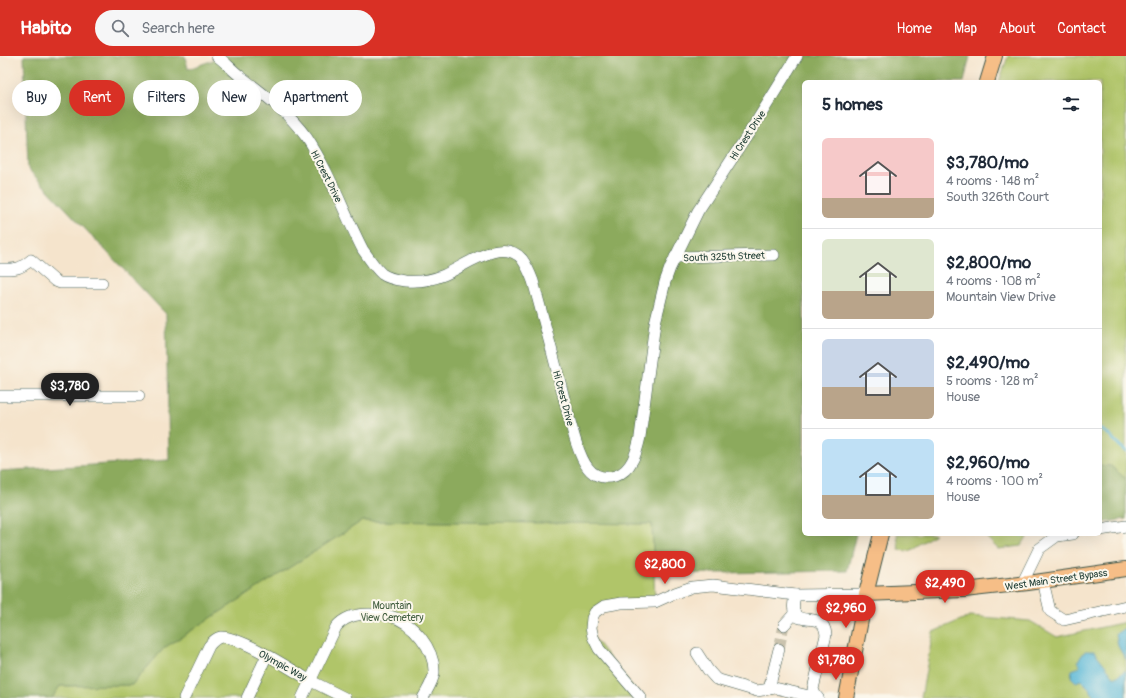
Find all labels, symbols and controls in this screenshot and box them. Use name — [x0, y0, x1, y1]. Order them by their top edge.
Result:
search box — [95, 10, 375, 46]
text: Habito — [20, 16, 71, 40]
icon: search — [109, 17, 131, 39]
text: Search here — [141, 19, 215, 38]
text: Home — [897, 20, 932, 37]
text: Map — [954, 20, 977, 37]
text: About — [999, 20, 1035, 37]
text: Contact — [1057, 20, 1106, 37]
chip: Buy — [12, 80, 61, 116]
chip: Rent — [69, 80, 125, 116]
chip: Filters — [133, 80, 199, 116]
chip: New — [207, 80, 261, 116]
chip: Apartment — [269, 80, 362, 116]
icon: filters — [1060, 93, 1082, 115]
text: 5 homes — [822, 94, 883, 115]
street label: Hi Crest Drive — [727, 108, 768, 163]
street label: Hi Crest Drive — [308, 148, 344, 205]
text: $3,780/mo — [946, 152, 1029, 173]
icon: home — [854, 154, 902, 202]
text: 4 rooms · 148 m² — [946, 173, 1039, 189]
text: South 326th Court — [946, 189, 1049, 205]
street label: South 325th Street — [683, 250, 766, 264]
text: $2,800/mo — [946, 252, 1031, 273]
icon: home — [854, 255, 902, 303]
text: 4 rooms · 108 m² — [946, 273, 1041, 289]
text: Mountain View Drive — [946, 289, 1056, 305]
text: $2,490/mo — [946, 352, 1030, 373]
icon: home — [854, 355, 902, 403]
street label: Hi Crest Drive — [550, 369, 576, 427]
pin: $3,780 — [37, 373, 103, 407]
text: 5 rooms · 128 m² — [946, 373, 1039, 389]
text: $3,780 — [50, 378, 90, 394]
text: House — [946, 389, 980, 405]
text: $2,960/mo — [946, 452, 1030, 473]
icon: home — [854, 455, 902, 503]
text: 4 rooms · 100 m² — [946, 473, 1043, 489]
text: House — [946, 489, 980, 505]
pin: $2,800 — [632, 551, 698, 585]
text: $2,800 — [644, 556, 686, 572]
street label: West Main Street Bypass — [1004, 567, 1109, 593]
pin: $2,490 — [912, 570, 978, 604]
text: $2,490 — [925, 575, 965, 591]
pin: $2,960 — [813, 595, 879, 629]
park label: Mountain View Cemetery — [360, 600, 424, 624]
text: $2,960 — [826, 600, 866, 616]
pin: $1,780 — [803, 647, 869, 681]
street label: Olympic Way — [256, 648, 309, 684]
text: $1,780 — [817, 652, 855, 668]

